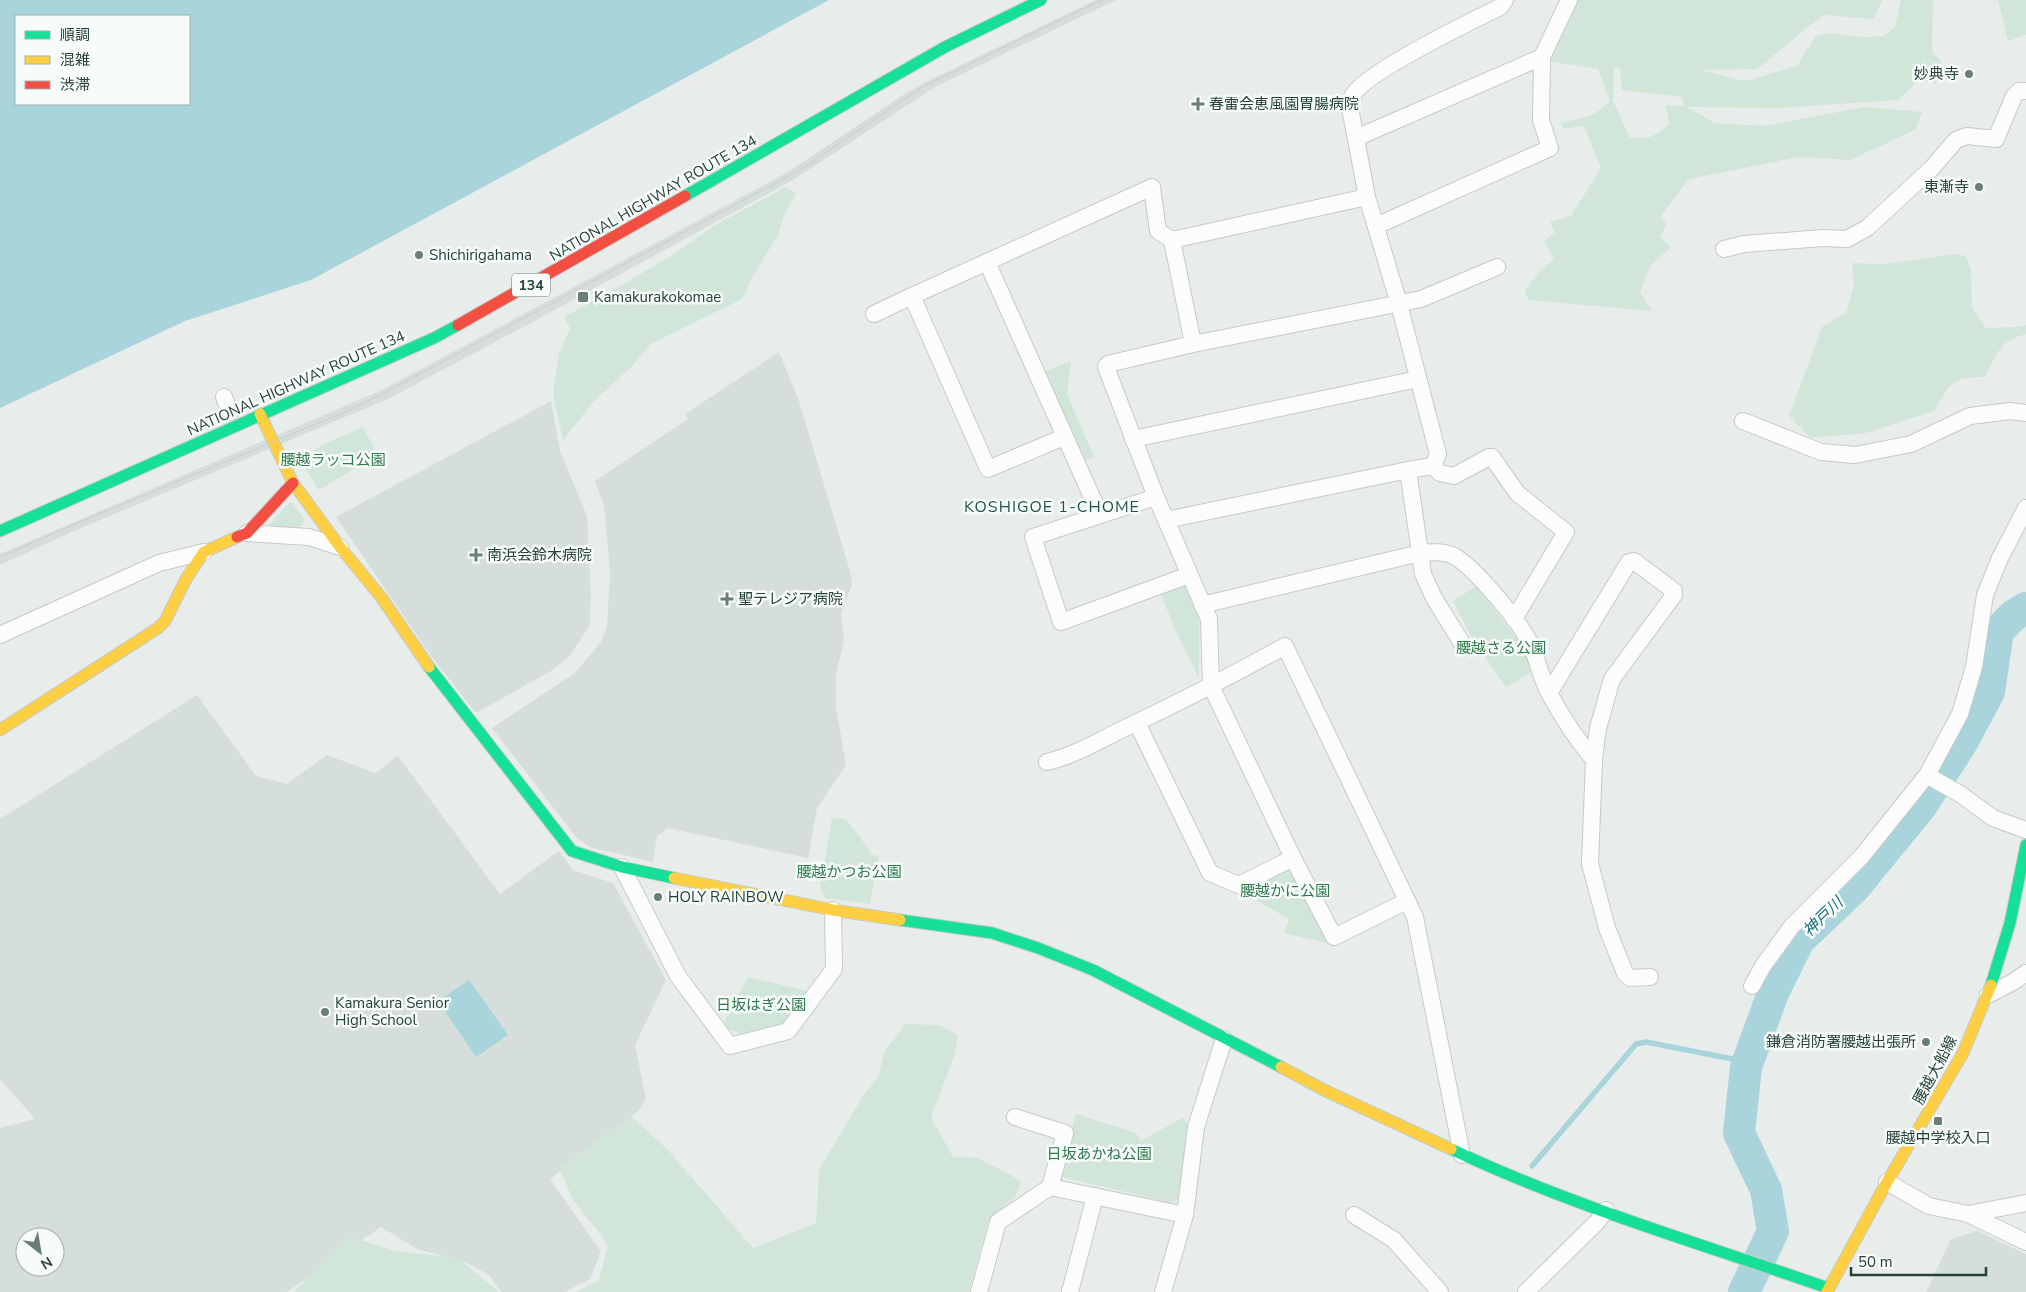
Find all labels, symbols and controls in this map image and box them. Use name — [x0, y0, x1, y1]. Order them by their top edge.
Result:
legend — [15, 15, 190, 105]
text: 順調 — [60, 25, 90, 45]
text: 混雑 — [60, 50, 90, 70]
place label: 妙典寺 — [1914, 64, 1959, 84]
marker: 妙典寺 — [1963, 68, 1975, 80]
text: 渋滞 — [60, 75, 90, 95]
place label: 春雷会恵風園胃腸病院 — [1209, 94, 1359, 114]
marker: 春雷会恵風園胃腸病院 — [1191, 97, 1205, 111]
street label: NATIONAL HIGHWAY ROUTE 134 — [546, 130, 760, 266]
place label: 東漸寺 — [1924, 177, 1969, 197]
marker: 東漸寺 — [1973, 181, 1985, 193]
place label: Shichirigahama — [429, 245, 532, 265]
marker: Shichirigahama — [413, 249, 425, 261]
road number: 134 — [512, 274, 550, 296]
place label: Kamakurakokomae — [594, 287, 721, 307]
marker: Kamakurakokomae — [576, 290, 590, 304]
street label: NATIONAL HIGHWAY ROUTE 134 — [184, 326, 408, 440]
park label: 腰越ラッコ公園 — [280, 450, 386, 470]
district label: KOSHIGOE 1-CHOME — [964, 496, 1140, 518]
place label: 南浜会鈴木病院 — [487, 545, 592, 565]
marker: 南浜会鈴木病院 — [469, 548, 483, 562]
place label: 聖テレジア病院 — [738, 589, 843, 609]
marker: 聖テレジア病院 — [720, 592, 734, 606]
park label: 腰越さる公園 — [1456, 638, 1546, 658]
park label: 腰越かつお公園 — [796, 862, 902, 882]
park label: 腰越かに公園 — [1240, 881, 1330, 901]
place label: HOLY RAINBOW — [668, 887, 784, 907]
marker: HOLY RAINBOW — [652, 891, 664, 903]
water label: 神戸川 — [1798, 891, 1849, 942]
place label: Kamakura Senior High School — [335, 993, 450, 1030]
park label: 日坂はぎ公園 — [716, 995, 806, 1015]
marker: Kamakura Senior High School — [319, 1006, 331, 1018]
place label: 鎌倉消防署腰越出張所 — [1766, 1032, 1916, 1052]
street label: 腰越大船線 — [1909, 1032, 1961, 1108]
marker: 鎌倉消防署腰越出張所 — [1920, 1036, 1932, 1048]
marker: 腰越中学校入口 — [1932, 1115, 1944, 1127]
place label: 腰越中学校入口 — [1885, 1128, 1991, 1148]
park label: 日坂あかね公園 — [1046, 1144, 1152, 1164]
north arrow — [15, 1227, 65, 1277]
scale bar — [1851, 1244, 1986, 1276]
text: N — [37, 1252, 56, 1274]
text: 50 m — [1858, 1252, 1893, 1272]

